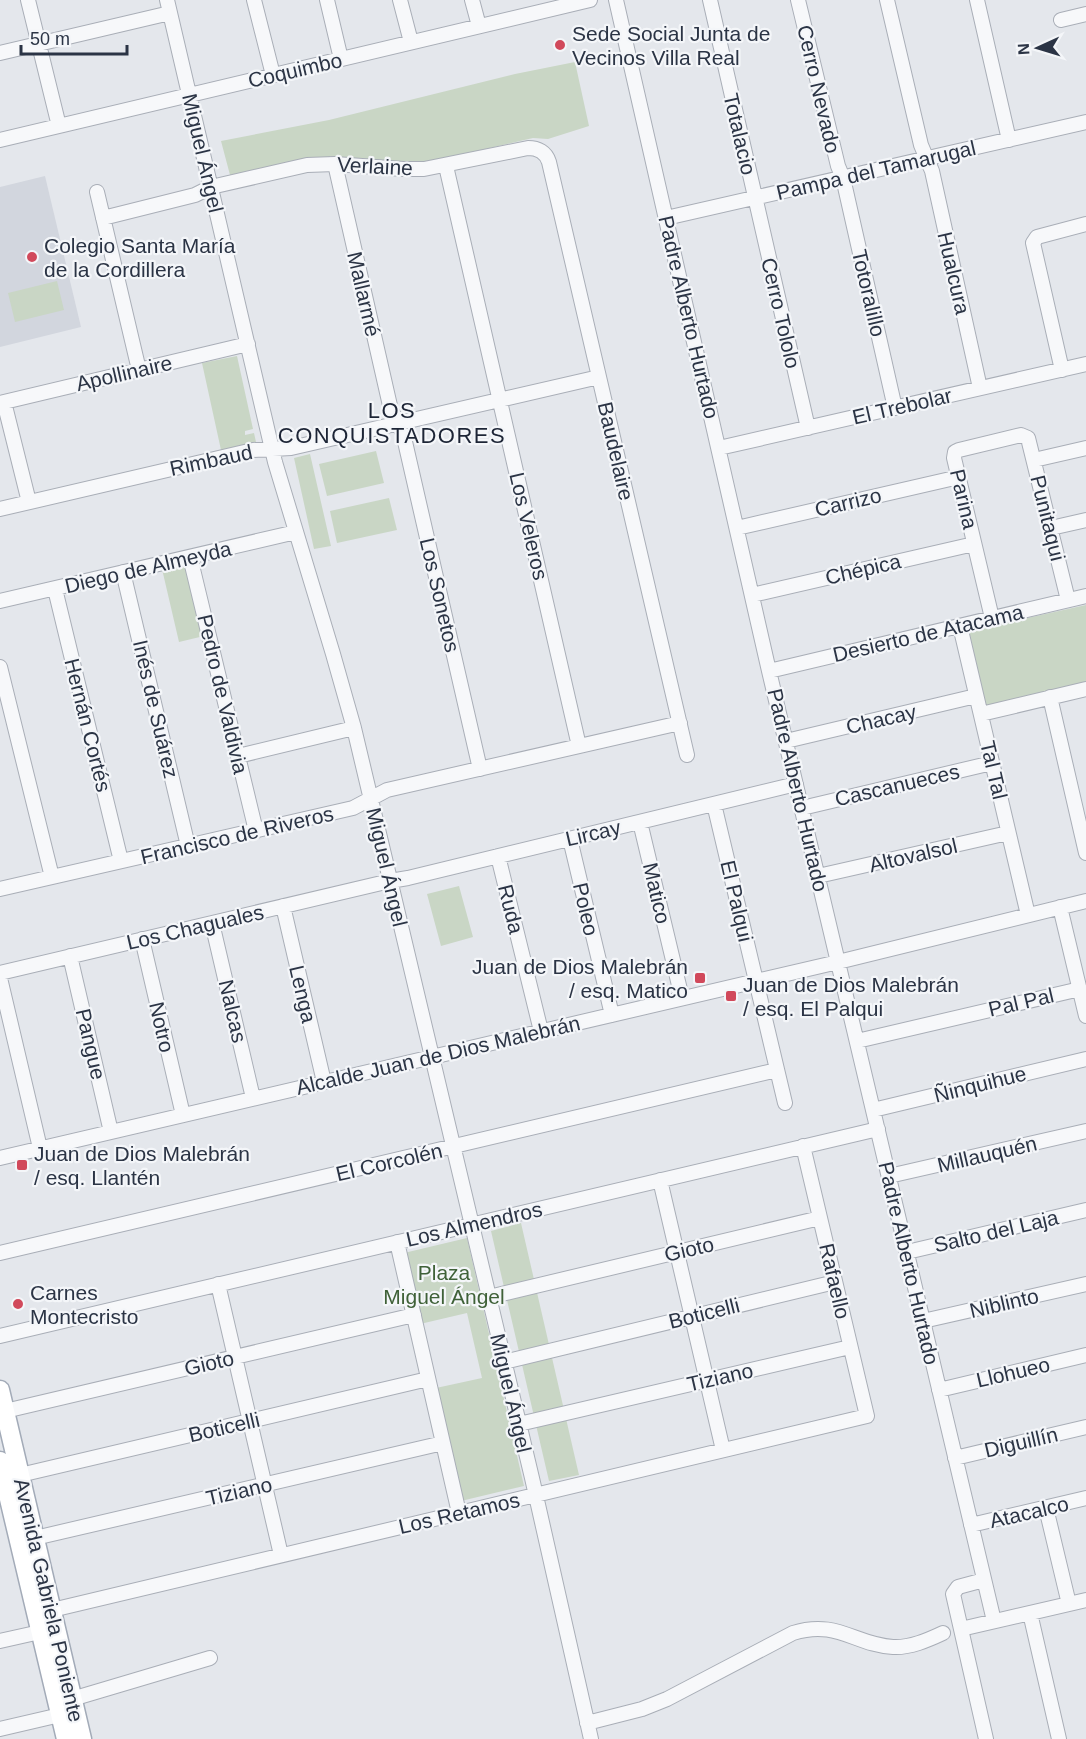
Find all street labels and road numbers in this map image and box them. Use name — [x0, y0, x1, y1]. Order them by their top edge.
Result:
street label: Cerro Nevado — [793, 23, 845, 155]
street label: Coquimbo — [246, 48, 344, 92]
street label: Miguel Ángel — [178, 91, 228, 215]
street label: Totalacio — [719, 91, 761, 177]
street label: Pampa del Tamarugal — [774, 136, 978, 204]
street label: Verlaine — [337, 153, 413, 179]
street label: Padre Alberto Hurtado — [654, 213, 724, 421]
street label: Hualcura — [933, 229, 975, 317]
street label: Totoralillo — [848, 247, 890, 339]
street label: Mallarmé — [343, 249, 385, 339]
street label: Cerro Tololo — [757, 255, 805, 371]
street label: Apollinaire — [74, 351, 174, 395]
street label: El Trebolar — [850, 383, 954, 429]
street label: Baudelaire — [594, 399, 638, 503]
street label: Rimbaud — [168, 440, 254, 480]
street label: Parina — [946, 467, 982, 531]
street label: Los Veleros — [505, 470, 553, 582]
street label: Punitaqui — [1026, 473, 1070, 563]
street label: Carrizo — [812, 483, 884, 521]
street label: Los Sonetos — [416, 536, 464, 654]
street label: Diego de Almeyda — [62, 537, 234, 597]
street label: Chépica — [823, 549, 903, 589]
street label: Desierto de Atacama — [830, 600, 1026, 666]
street label: Pedro de Valdivia — [193, 612, 253, 776]
street label: Inés de Suárez — [129, 638, 183, 780]
street label: Hernán Cortés — [60, 656, 116, 794]
street label: Padre Alberto Hurtado — [763, 686, 833, 894]
street label: Chacay — [844, 700, 919, 738]
street label: Tal Tal — [976, 739, 1012, 801]
street label: Cascanueces — [832, 759, 962, 811]
street label: Francisco de Riveros — [138, 802, 336, 868]
street label: Miguel Ángel — [362, 805, 412, 929]
street label: Lircay — [563, 815, 623, 851]
street label: Altovalsol — [867, 834, 959, 876]
street label: El Palqui — [716, 858, 758, 944]
street label: Matico — [639, 860, 675, 926]
street label: Poleo — [569, 880, 603, 938]
street label: Ruda — [494, 882, 528, 936]
street label: Los Chaguales — [124, 900, 266, 954]
street label: Lenga — [285, 963, 321, 1025]
street label: Nalcas — [215, 977, 251, 1045]
street label: Pal Pal — [986, 983, 1056, 1021]
street label: Notro — [145, 999, 179, 1055]
street label: Pangue — [72, 1006, 110, 1082]
street label: Alcalde Juan de Dios Malebrán — [294, 1011, 582, 1099]
street label: Ñinquihue — [931, 1061, 1029, 1107]
street label: Millauquén — [935, 1131, 1039, 1177]
street label: El Corcolén — [334, 1139, 444, 1185]
street label: Padre Alberto Hurtado — [874, 1159, 944, 1367]
street label: Los Almendros — [404, 1197, 544, 1251]
street label: Salto del Laja — [931, 1205, 1061, 1257]
street label: Gioto — [662, 1232, 716, 1266]
street label: Rafaello — [815, 1241, 855, 1321]
street label: Niblinto — [967, 1284, 1041, 1322]
street label: Boticelli — [666, 1293, 742, 1333]
street label: Miguel Ángel — [486, 1331, 536, 1455]
street label: Gioto — [182, 1346, 236, 1380]
street label: Llohueo — [974, 1352, 1052, 1392]
street label: Tiziano — [685, 1358, 755, 1396]
street label: Boticelli — [186, 1408, 262, 1446]
street label: Diguillín — [982, 1422, 1060, 1462]
street label: Tiziano — [204, 1472, 274, 1510]
street label: Avenida Gabriela Poniente — [10, 1476, 88, 1724]
street label: Los Retamos — [396, 1488, 522, 1538]
street label: Atacalco — [987, 1492, 1071, 1532]

